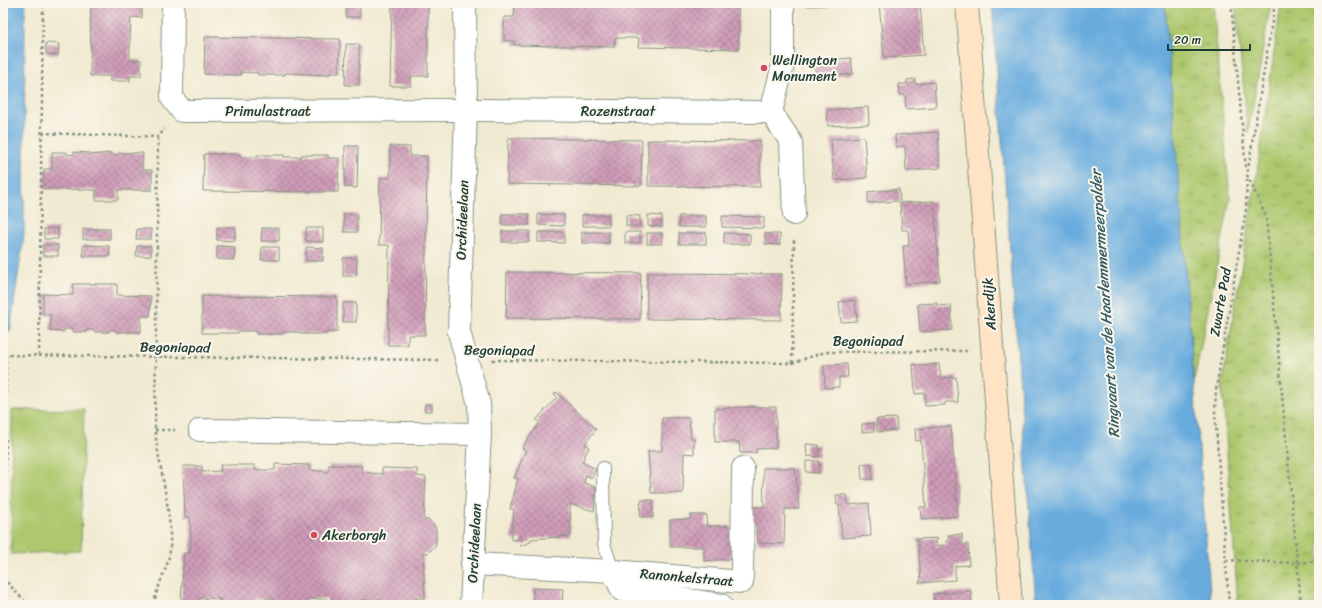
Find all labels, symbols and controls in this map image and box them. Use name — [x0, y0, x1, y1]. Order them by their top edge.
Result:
scale bar — [1168, 26, 1250, 52]
text: 20 m — [1174, 29, 1201, 51]
place label: Wellington Monument — [772, 48, 838, 89]
marker: Wellington Monument — [759, 63, 769, 73]
street label: Primulastraat — [225, 99, 311, 124]
street label: Rozenstraat — [581, 99, 656, 124]
water label: Ringvaart van de Haarlemmermeerpolder — [1082, 166, 1127, 439]
street label: Orchideelaan — [449, 179, 476, 260]
street label: Zwarte Pad — [1202, 264, 1239, 338]
street label: Akerdijk — [975, 276, 1004, 332]
street label: Begoniapad — [833, 329, 905, 354]
street label: Begoniapad — [140, 334, 212, 361]
street label: Begoniapad — [464, 337, 536, 364]
street label: Orchideelaan — [460, 502, 489, 584]
place label: Akerborgh — [321, 523, 386, 548]
marker: Akerborgh — [309, 530, 319, 540]
street label: Ranonkelstraat — [639, 561, 735, 594]

